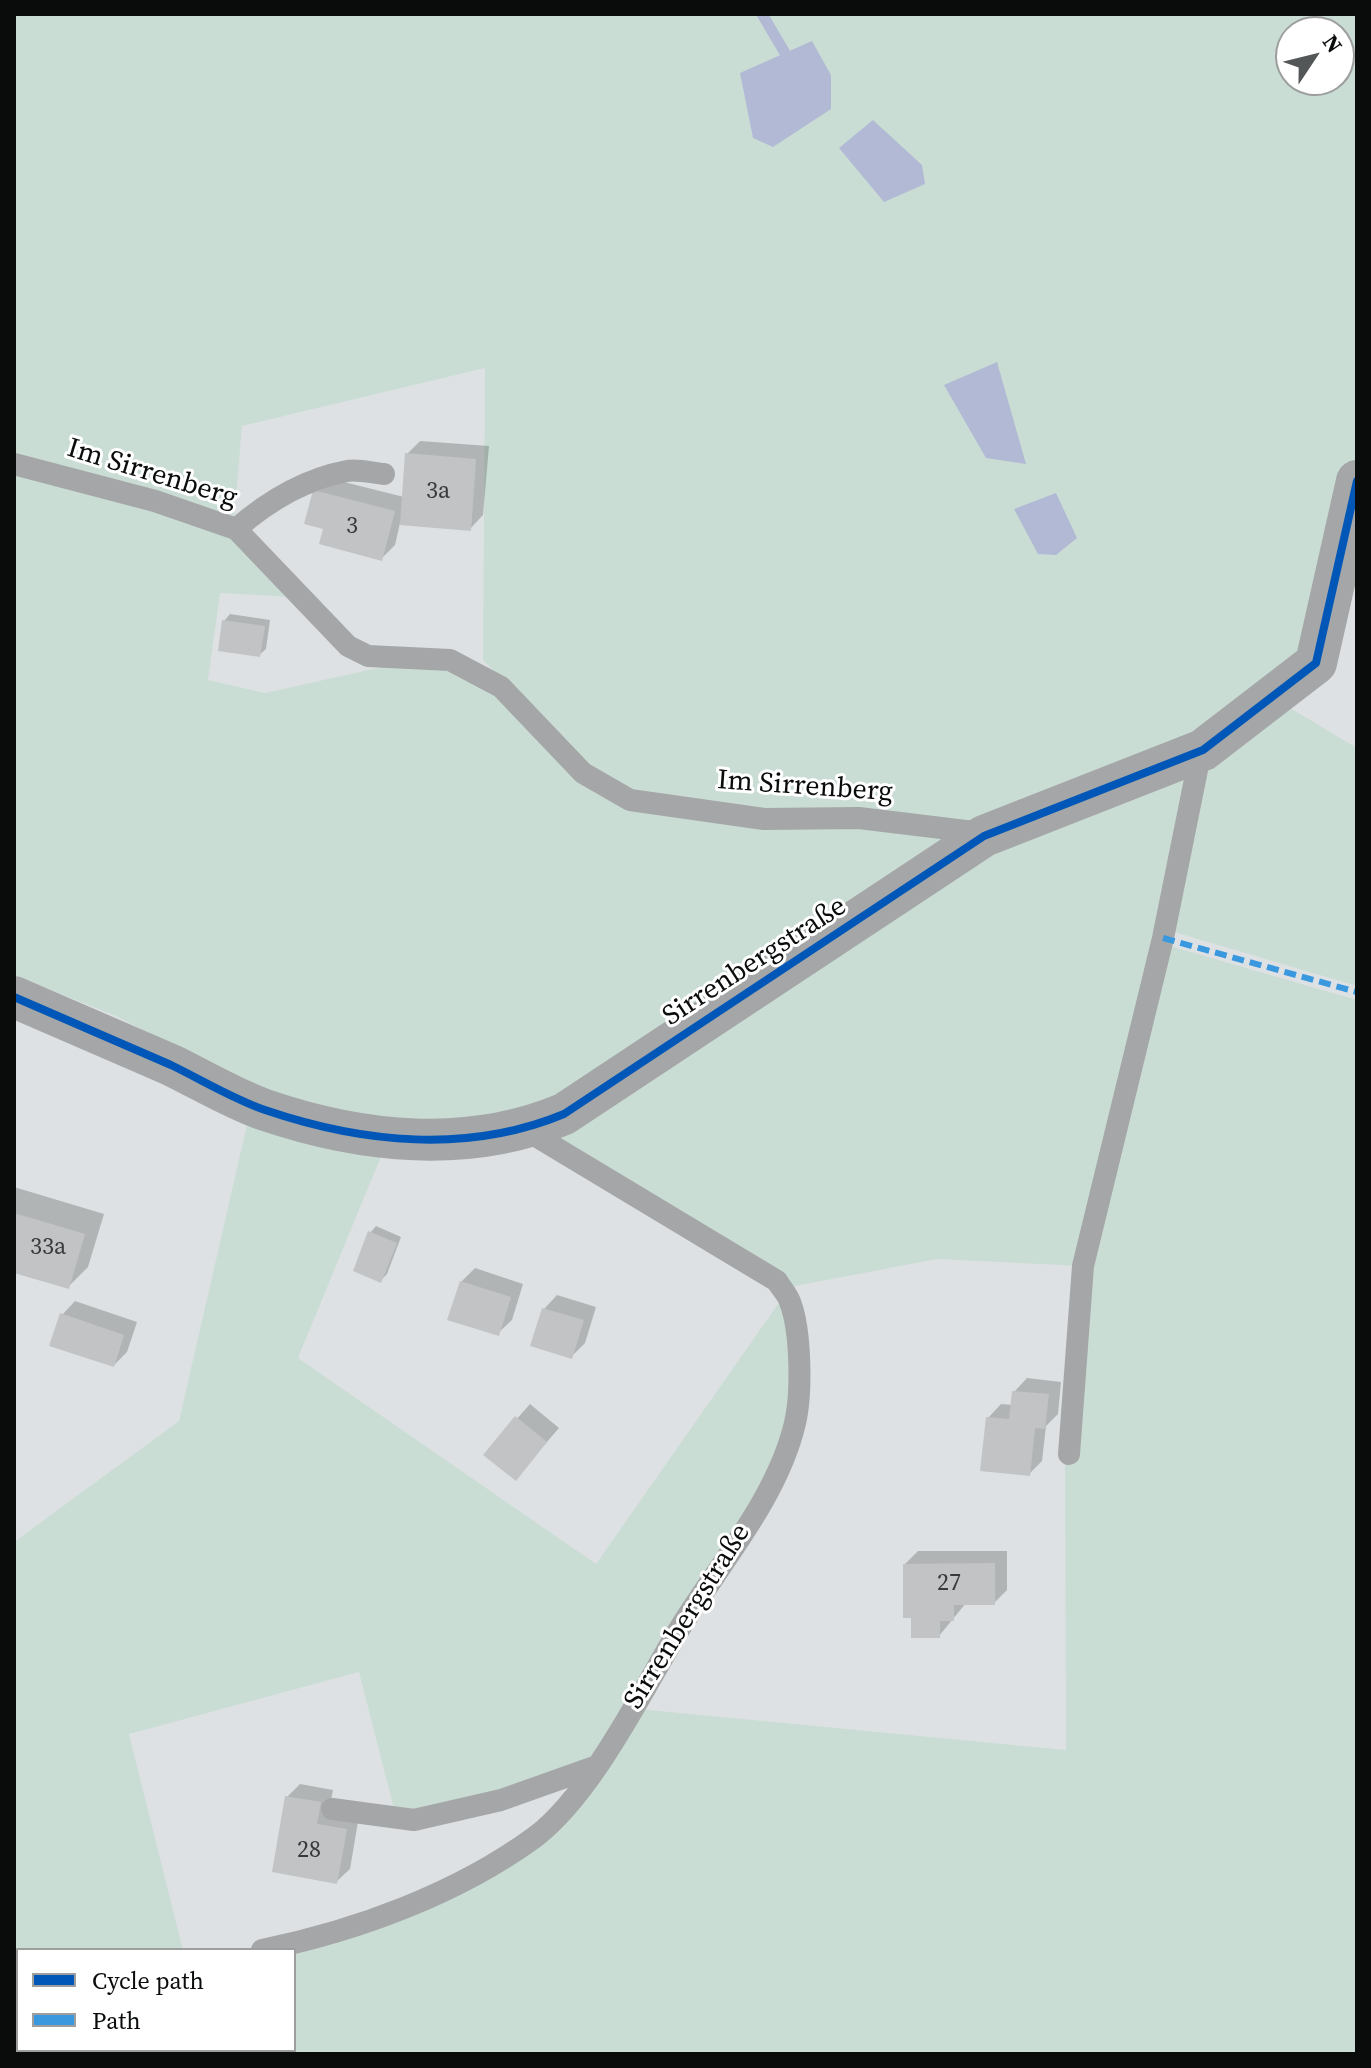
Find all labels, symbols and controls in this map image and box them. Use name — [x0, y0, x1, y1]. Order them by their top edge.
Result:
north arrow — [1275, 16, 1355, 96]
text: N — [1316, 28, 1350, 59]
street label: Im Sirrenberg — [63, 432, 241, 516]
house number: 3a — [426, 478, 450, 506]
house number: 3 — [346, 513, 358, 541]
street label: Im Sirrenberg — [716, 764, 894, 810]
street label: Sirrenbergstraße — [657, 890, 853, 1034]
house number: 33a — [30, 1234, 66, 1262]
street label: Sirrenbergstraße — [618, 1518, 758, 1716]
house number: 27 — [937, 1570, 961, 1598]
house number: 28 — [297, 1837, 321, 1865]
legend — [16, 1948, 296, 2052]
text: Cycle path — [92, 1964, 204, 1997]
text: Path — [92, 2004, 141, 2037]

